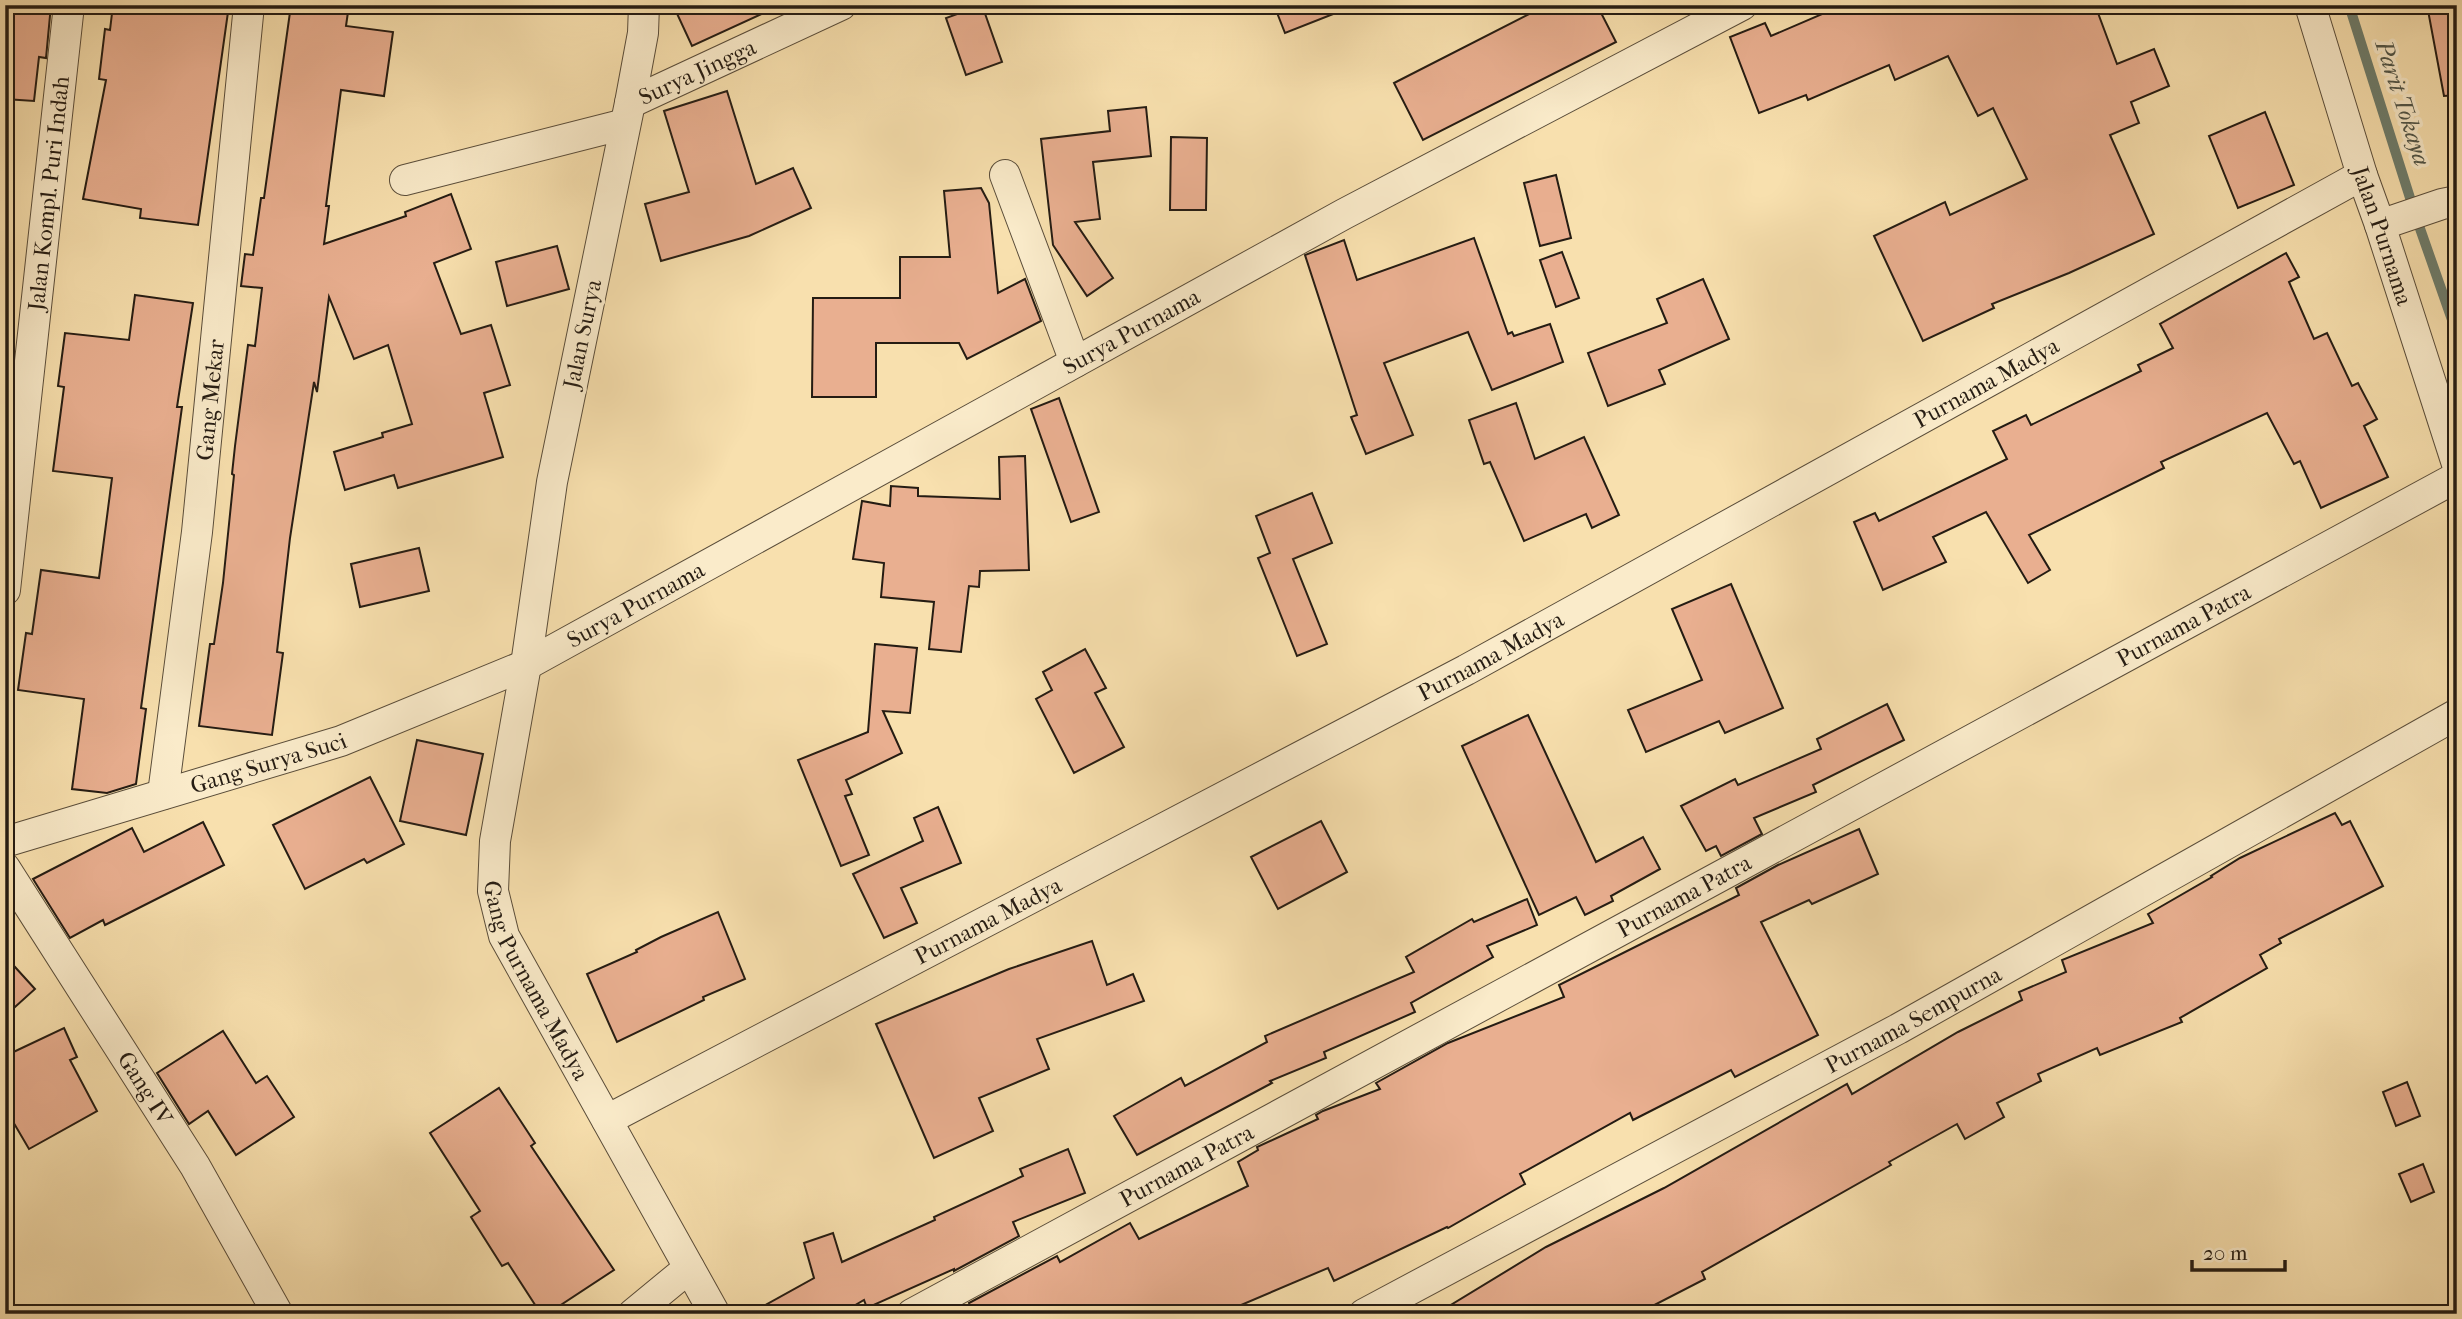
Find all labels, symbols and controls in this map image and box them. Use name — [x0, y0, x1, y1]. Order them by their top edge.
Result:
street label: Surya Jingga — [635, 33, 760, 111]
water label: Parit Tokaya — [2369, 36, 2436, 169]
street label: Jalan Kompl. Puri Indah — [22, 75, 75, 314]
street label: Jalan Purnama — [2346, 162, 2418, 309]
street label: Jalan Surya — [557, 277, 607, 393]
street label: Surya Purnama — [1058, 283, 1205, 380]
street label: Purnama Madya — [1909, 332, 2064, 434]
street label: Gang Mekar — [191, 338, 230, 462]
street label: Surya Purnama — [562, 556, 710, 654]
street label: Purnama Patra — [2112, 578, 2256, 673]
street label: Purnama Madya — [1413, 606, 1569, 707]
street label: Gang Surya Suci — [187, 727, 351, 799]
street label: Purnama Patra — [1613, 849, 1756, 943]
street label: Purnama Madya — [910, 871, 1066, 970]
street label: Gang Purnama Madya — [479, 880, 595, 1085]
street label: Purnama Sempurna — [1821, 960, 2006, 1079]
street label: Gang IV — [112, 1047, 179, 1131]
street label: Purnama Patra — [1115, 1118, 1259, 1213]
scale bar — [2192, 1228, 2285, 1272]
text: 20 m — [2203, 1241, 2248, 1265]

